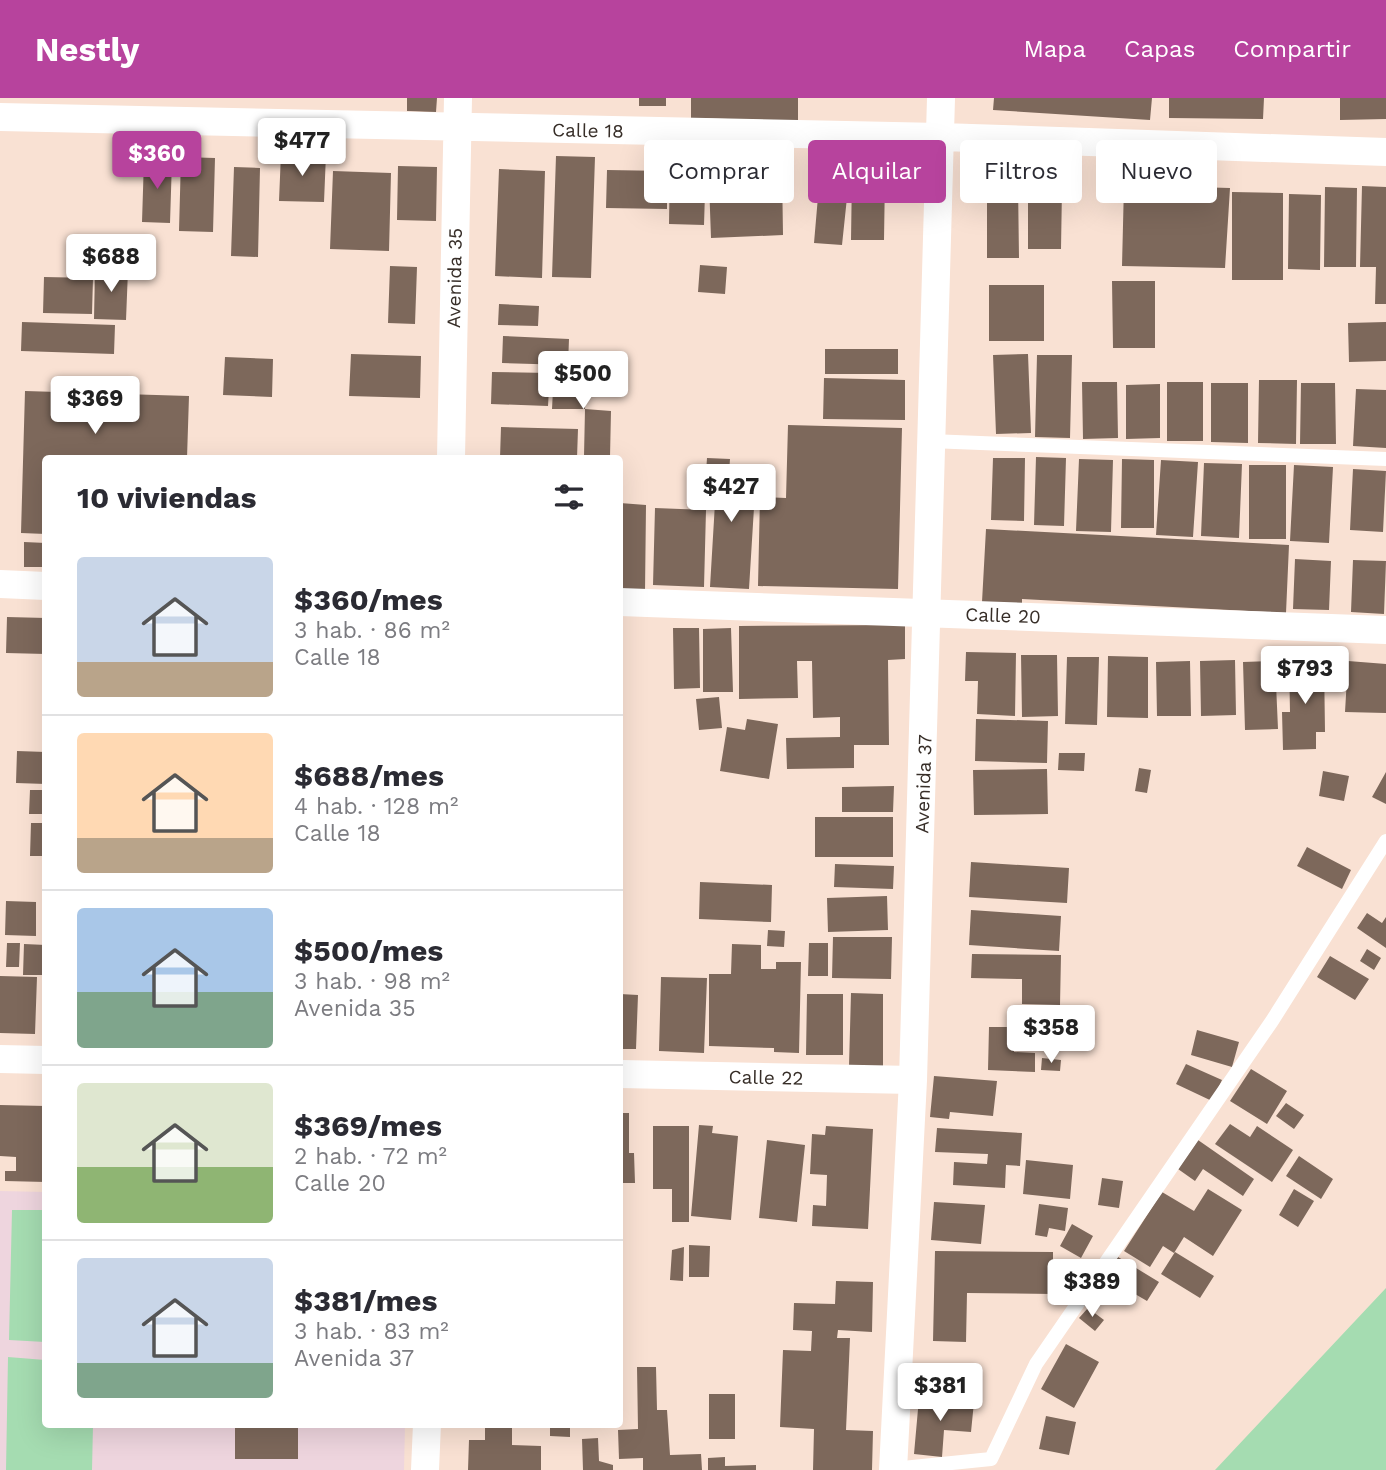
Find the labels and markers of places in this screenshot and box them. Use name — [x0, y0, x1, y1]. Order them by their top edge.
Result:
pin: $477 — [261, 118, 343, 178]
pin: $360 — [116, 132, 198, 191]
pin: $688 — [70, 234, 152, 294]
pin: $500 — [542, 352, 624, 411]
pin: $369 — [54, 376, 136, 436]
pin: $427 — [690, 464, 772, 524]
pin: $793 — [1264, 646, 1346, 706]
pin: $358 — [1010, 1006, 1092, 1065]
pin: $389 — [1051, 1260, 1133, 1319]
pin: $381 — [899, 1364, 981, 1423]

